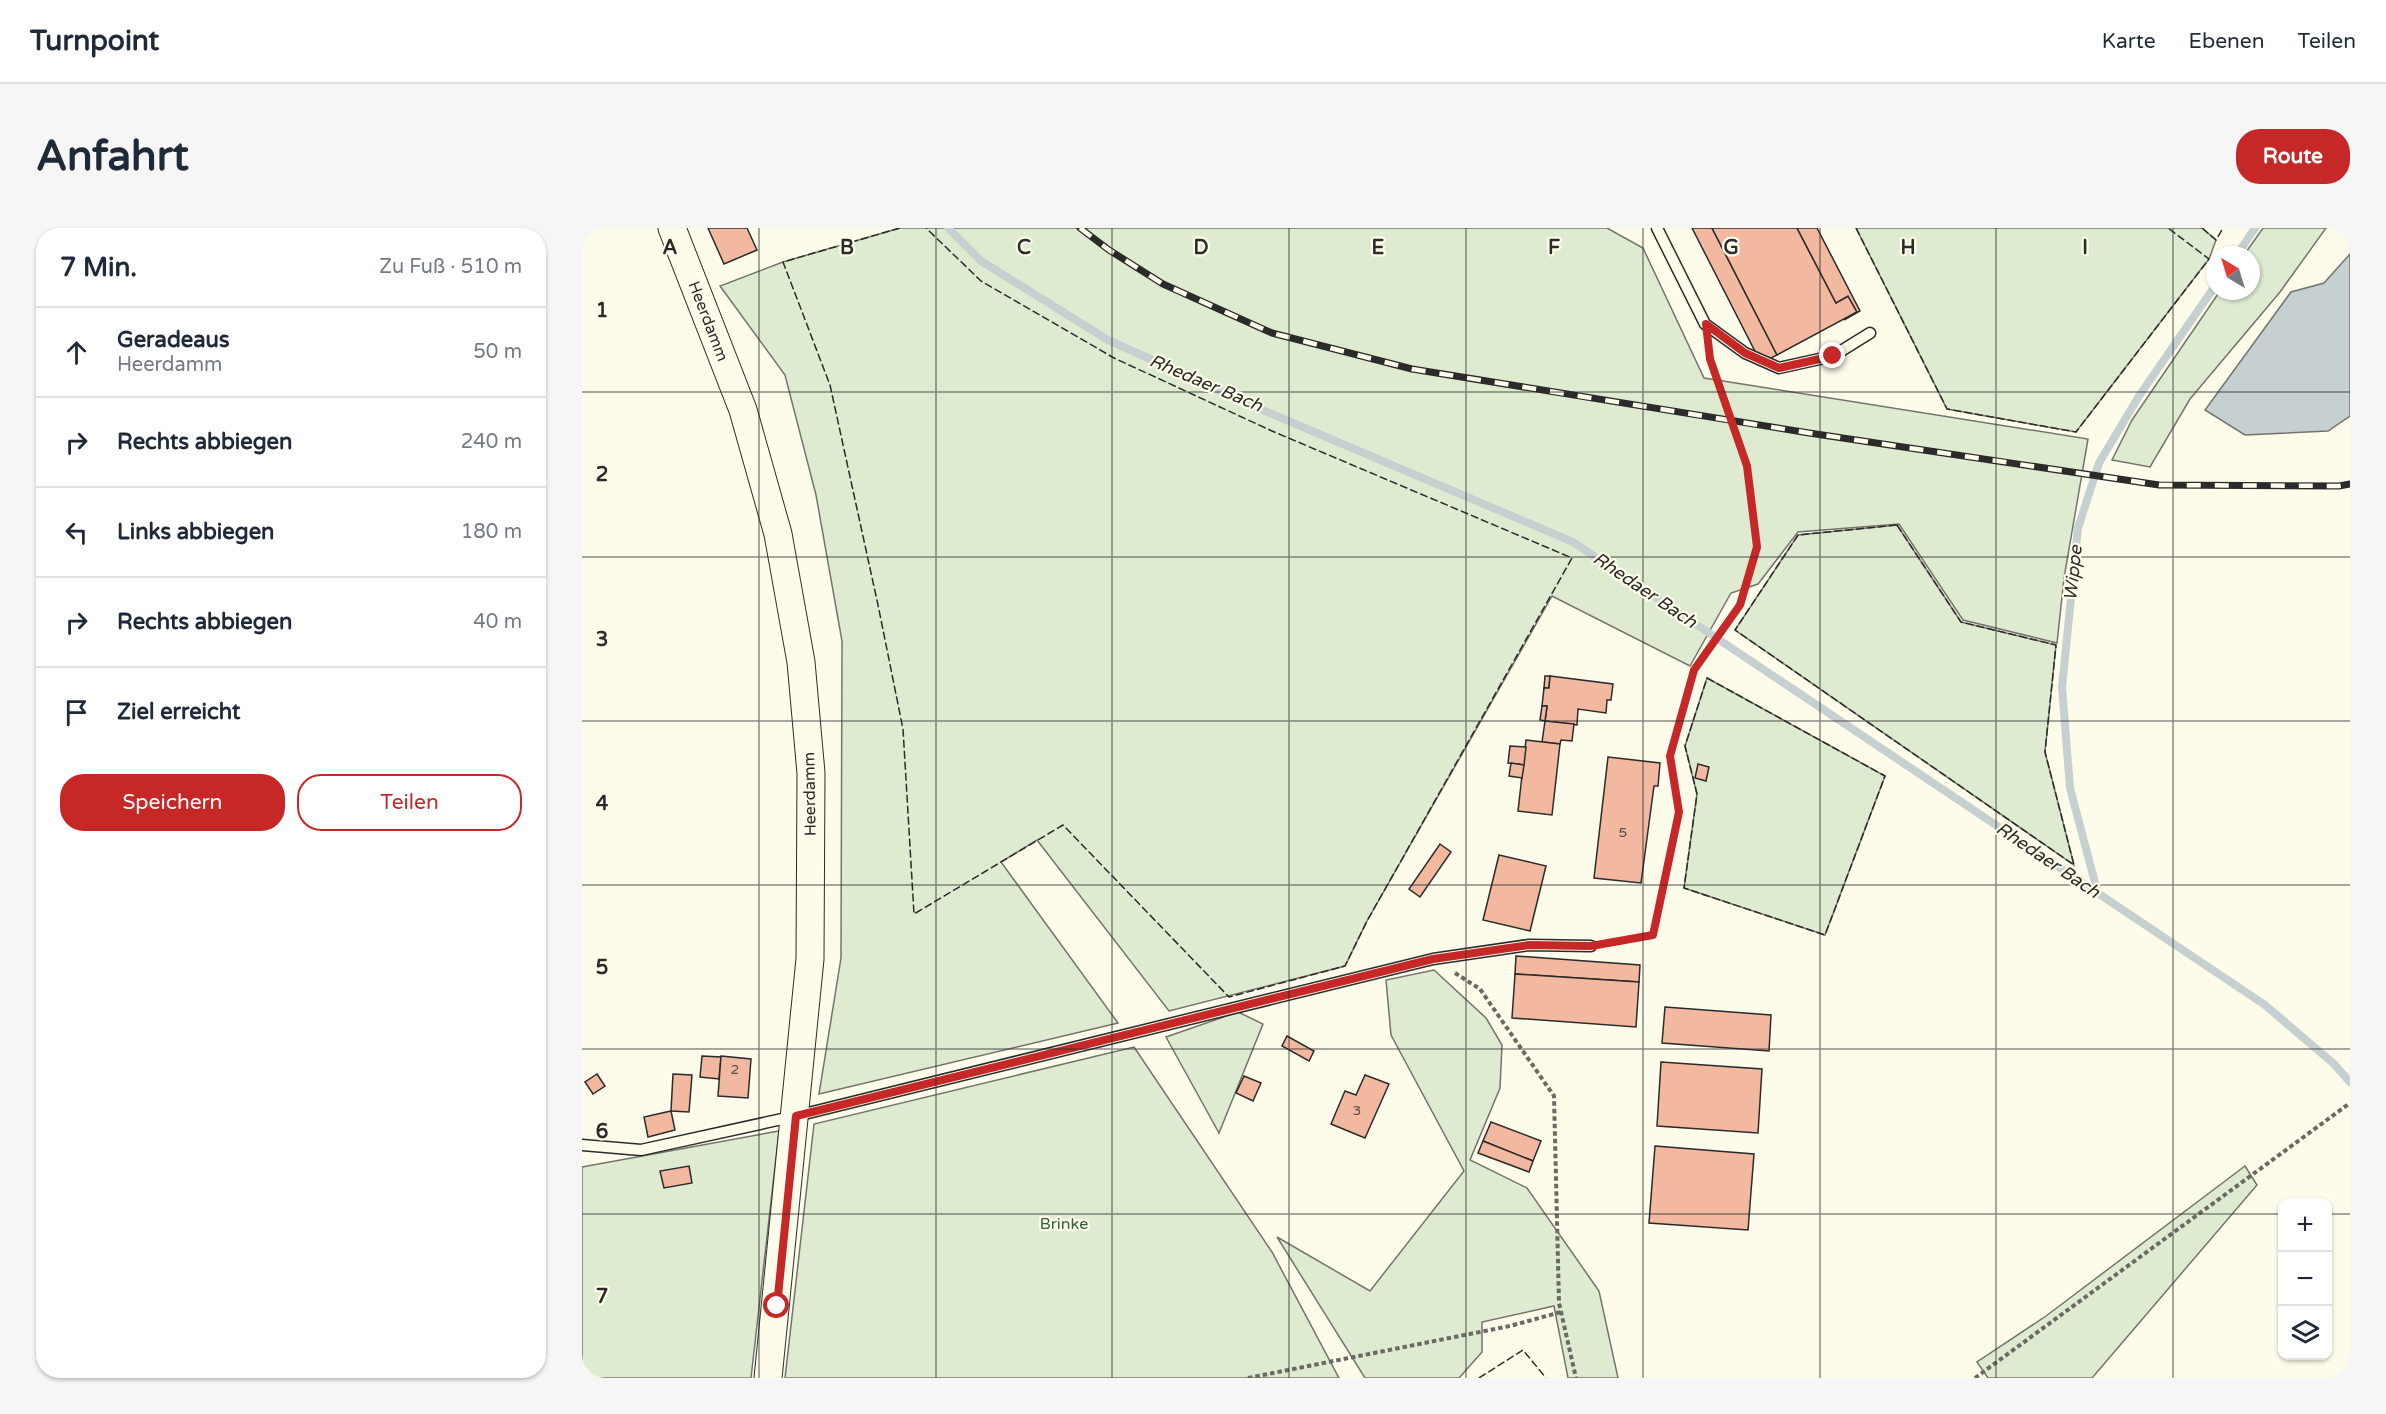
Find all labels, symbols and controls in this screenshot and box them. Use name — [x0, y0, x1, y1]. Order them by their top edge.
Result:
text: Turnpoint — [30, 24, 159, 58]
text: Karte — [2102, 29, 2156, 54]
text: Ebenen — [2189, 29, 2265, 54]
text: Teilen — [2298, 29, 2356, 54]
button: Route — [2236, 129, 2350, 184]
text: Anfahrt — [36, 131, 189, 182]
text: A — [663, 236, 678, 260]
text: B — [840, 236, 854, 260]
text: C — [1017, 236, 1031, 260]
text: D — [1193, 236, 1209, 260]
text: E — [1372, 236, 1385, 260]
text: F — [1548, 236, 1560, 260]
text: G — [1723, 236, 1739, 260]
text: H — [1900, 236, 1916, 260]
text: I — [2082, 236, 2088, 260]
north arrow — [2206, 246, 2260, 300]
text: 7 Min. — [60, 252, 137, 283]
text: Zu Fuß · 510 m — [379, 255, 522, 279]
street label: Heerdamm — [684, 278, 733, 364]
text: 1 — [596, 299, 608, 323]
text: Geradeaus — [117, 327, 229, 353]
icon: ahead — [60, 336, 93, 369]
text: 50 m — [473, 340, 522, 364]
route end — [1819, 342, 1845, 368]
water label: Rhedaer Bach — [1146, 349, 1267, 417]
text: Heerdamm — [117, 353, 222, 377]
icon: right — [60, 426, 93, 459]
text: Rechts abbiegen — [117, 429, 292, 455]
text: 240 m — [461, 430, 522, 454]
text: 2 — [596, 463, 608, 487]
icon: left — [60, 516, 93, 549]
text: Links abbiegen — [117, 519, 275, 545]
text: 180 m — [461, 520, 522, 544]
water label: Wippe — [2059, 543, 2087, 602]
water label: Rhedaer Bach — [1589, 547, 1702, 633]
icon: right — [60, 606, 93, 639]
text: Rechts abbiegen — [117, 609, 292, 635]
text: 40 m — [473, 610, 522, 634]
text: 3 — [596, 628, 608, 652]
icon: arrive — [60, 696, 93, 729]
text: Ziel erreicht — [117, 699, 240, 725]
street label: Heerdamm — [799, 752, 821, 836]
button: Speichern — [60, 774, 285, 831]
button: Teilen — [297, 774, 522, 831]
text: 4 — [596, 792, 609, 816]
water label: Rhedaer Bach — [1992, 817, 2105, 903]
house number: 5 — [1619, 824, 1627, 841]
text: 5 — [596, 956, 608, 980]
house number: 2 — [731, 1061, 739, 1078]
house number: 3 — [1353, 1102, 1361, 1119]
text: 6 — [596, 1120, 608, 1144]
map controls — [2278, 1198, 2332, 1360]
button: + — [2278, 1198, 2332, 1252]
park label: Brinke — [1040, 1214, 1088, 1234]
button: − — [2278, 1252, 2332, 1306]
text: 7 — [596, 1285, 608, 1309]
route start — [763, 1292, 789, 1318]
button: layers — [2278, 1306, 2332, 1360]

